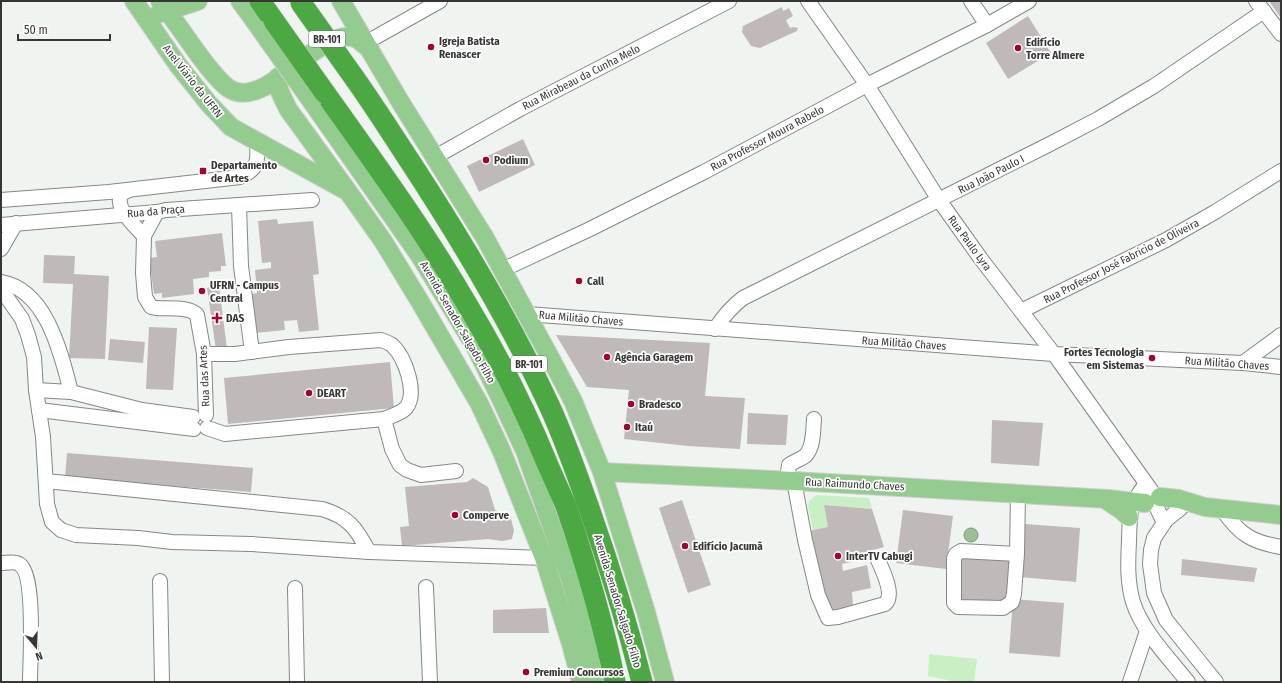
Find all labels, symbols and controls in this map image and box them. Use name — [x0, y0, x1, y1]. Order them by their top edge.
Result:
scale bar — [18, 16, 110, 42]
text: 50 m — [24, 23, 48, 37]
road number: BR-101 — [309, 31, 345, 47]
place label: Igreja Batista Renascer — [439, 35, 500, 61]
place label: Edifício Torre Almere — [1026, 36, 1085, 62]
street label: Anel Viário da UFRN — [160, 42, 225, 120]
marker: Igreja Batista Renascer — [426, 42, 436, 52]
street label: Rua Mirabeau da Cunha Melo — [520, 42, 643, 113]
marker: Edifício Torre Almere — [1013, 43, 1023, 53]
street label: Rua Professor Moura Rabelo — [708, 103, 826, 174]
street label: Rua João Paulo I — [956, 152, 1027, 197]
place label: Podium — [494, 154, 528, 167]
marker: Podium — [481, 155, 491, 165]
place label: Departamento de Artes — [211, 159, 277, 185]
marker: Departamento de Artes — [198, 166, 208, 176]
street label: Rua da Praça — [127, 202, 186, 221]
street label: Rua Paulo Lyra — [945, 213, 994, 273]
street label: Rua Professor José Fabricio de Oliveira — [1041, 216, 1201, 306]
street label: Avenida Senador Salgado Filho — [417, 259, 498, 386]
place label: Call — [587, 275, 605, 288]
marker: Call — [574, 276, 584, 286]
place label: UFRN - Campus Central — [210, 279, 279, 305]
marker: UFRN - Campus Central — [197, 286, 207, 296]
street label: Rua Militão Chaves — [538, 308, 624, 329]
marker: DAS — [211, 312, 223, 324]
place label: DAS — [226, 312, 244, 325]
street label: Rua Militão Chaves — [861, 334, 947, 353]
street label: Rua das Artes — [196, 345, 213, 407]
place label: Fortes Tecnologia em Sistemas — [1064, 346, 1145, 372]
place label: Agência Garagem — [614, 351, 693, 364]
marker: Agência Garagem — [602, 352, 612, 362]
marker: Fortes Tecnologia em Sistemas — [1147, 353, 1157, 363]
street label: Rua Militão Chaves — [1184, 354, 1270, 373]
road number: BR-101 — [511, 356, 547, 372]
place label: DEART — [317, 387, 347, 400]
marker: DEART — [304, 388, 314, 398]
place label: Bradesco — [639, 398, 681, 411]
marker: Bradesco — [626, 399, 636, 409]
place label: Itaú — [635, 421, 653, 434]
marker: Itaú — [622, 422, 632, 432]
street label: Rua Raimundo Chaves — [805, 475, 905, 494]
place label: Comperve — [463, 509, 509, 522]
marker: Comperve — [450, 510, 460, 520]
street label: Avenida Senador Salgado Filho — [591, 533, 644, 670]
place label: Edifício Jacumã — [693, 540, 763, 553]
marker: Edifício Jacumã — [680, 541, 690, 551]
place label: InterTV Cabugi — [846, 550, 913, 563]
marker: InterTV Cabugi — [833, 551, 843, 561]
north arrow — [16, 627, 56, 667]
text: N — [34, 649, 44, 663]
place label: Premium Concursos — [534, 666, 624, 679]
marker: Premium Concursos — [521, 667, 531, 677]

